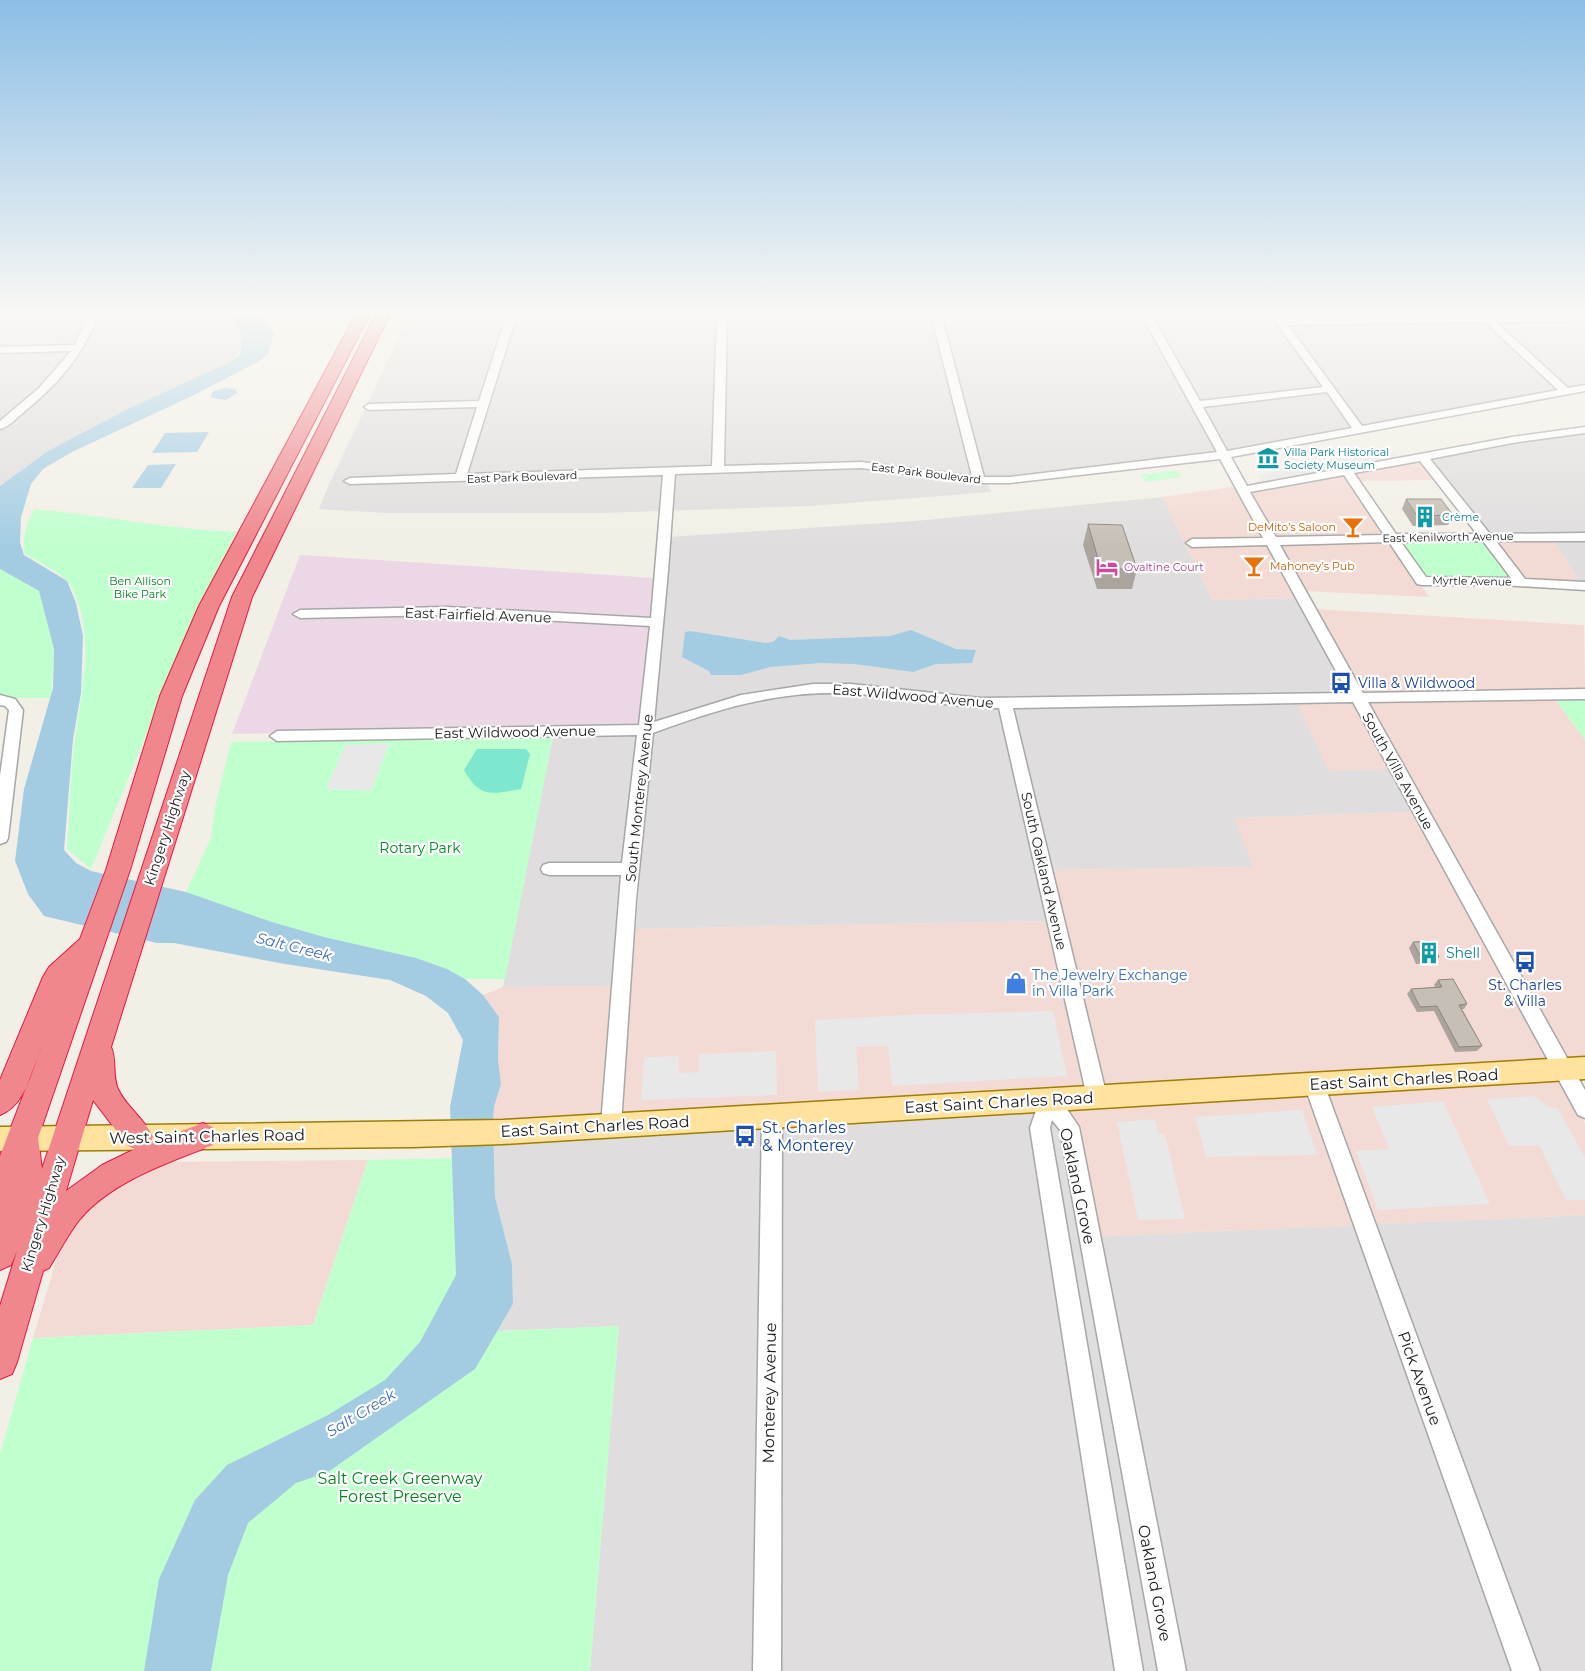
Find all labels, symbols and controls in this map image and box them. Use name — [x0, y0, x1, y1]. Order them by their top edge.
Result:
museum icon: Villa Park Historical Society Museum — [1255, 445, 1281, 471]
place label: Villa Park Historical Society Museum — [1284, 445, 1389, 472]
street label: East Park Boulevard — [870, 459, 982, 487]
street label: East Park Boulevard — [467, 468, 577, 486]
building icon: Crème — [1412, 504, 1438, 530]
place label: Crème — [1442, 510, 1479, 524]
bar icon: DeMito’s Saloon — [1340, 514, 1366, 540]
place label: DeMito’s Saloon — [1248, 520, 1336, 534]
street label: East Kenilworth Avenue — [1382, 529, 1514, 545]
bar icon: Mahoney’s Pub — [1241, 553, 1267, 579]
hotel icon: Ovaltine Court — [1094, 554, 1120, 580]
place label: Mahoney’s Pub — [1270, 559, 1355, 573]
place label: Ovaltine Court — [1124, 560, 1204, 574]
street label: Myrtle Avenue — [1432, 573, 1512, 589]
park label: Ben Allison Bike Park — [109, 574, 171, 601]
street label: East Fairfield Avenue — [404, 603, 552, 627]
bus stop icon: Villa & Wildwood — [1328, 670, 1354, 696]
place label: Villa & Wildwood — [1358, 674, 1475, 692]
street label: East Wildwood Avenue — [832, 680, 994, 712]
street label: South Villa Avenue — [1358, 709, 1438, 833]
street label: South Monterey Avenue — [621, 713, 657, 883]
street label: East Wildwood Avenue — [434, 722, 596, 742]
street label: Kingery Highway — [140, 768, 194, 888]
street label: South Oakland Avenue — [1017, 790, 1071, 952]
park label: Rotary Park — [379, 839, 461, 857]
water label: Salt Creek — [254, 928, 335, 965]
building icon: Shell — [1416, 940, 1442, 966]
place label: Shell — [1446, 944, 1480, 962]
bus stop icon: St. Charles & Villa — [1512, 949, 1538, 975]
place label: The Jewelry Exchange in Villa Park — [1032, 966, 1187, 1000]
shop icon: The Jewelry Exchange in Villa Park — [1003, 970, 1029, 996]
place label: St. Charles & Villa — [1488, 976, 1562, 1010]
street label: East Saint Charles Road — [1309, 1065, 1499, 1094]
street label: East Saint Charles Road — [904, 1088, 1094, 1117]
street label: East Saint Charles Road — [500, 1112, 690, 1141]
place label: St. Charles & Monterey — [762, 1118, 854, 1155]
bus stop icon: St. Charles & Monterey — [732, 1123, 758, 1149]
street label: West Saint Charles Road — [109, 1125, 305, 1148]
street label: Oakland Grove — [1056, 1126, 1099, 1246]
street label: Kingery Highway — [17, 1154, 69, 1274]
street label: Monterey Avenue — [759, 1322, 780, 1464]
street label: Pick Avenue — [1394, 1328, 1445, 1428]
water label: Salt Creek — [323, 1384, 400, 1441]
park label: Salt Creek Greenway Forest Preserve — [318, 1469, 483, 1506]
street label: Oakland Grove — [1134, 1523, 1175, 1643]

